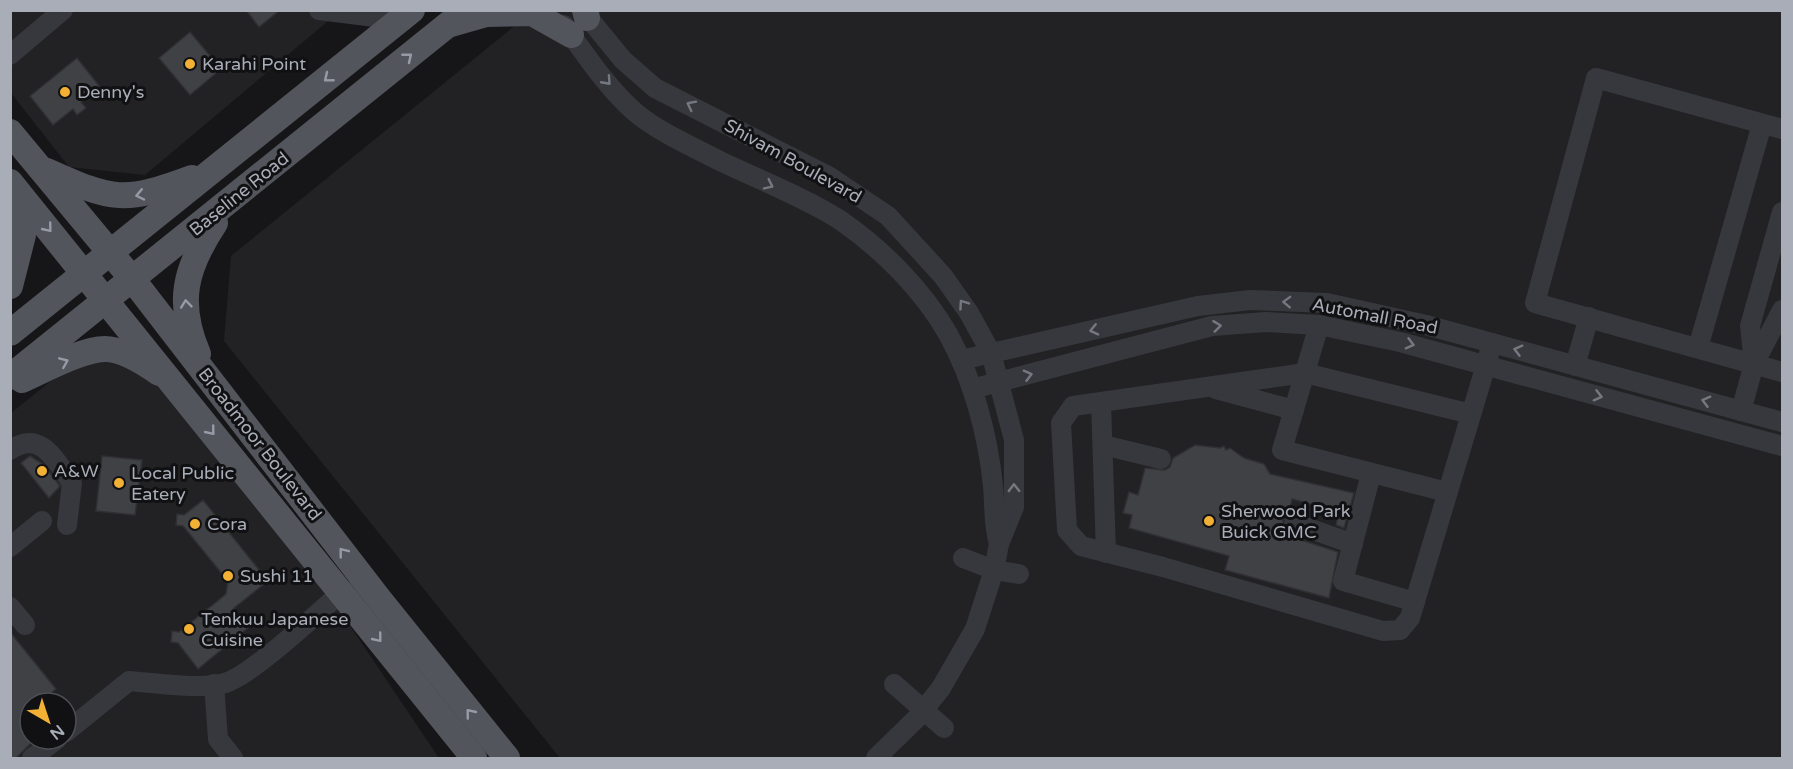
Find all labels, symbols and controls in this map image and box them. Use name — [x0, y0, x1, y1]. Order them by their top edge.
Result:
place label: Karahi Point — [202, 53, 306, 75]
one-way arrow — [401, 54, 412, 65]
marker: Karahi Point — [183, 57, 197, 71]
one-way arrow — [324, 71, 335, 82]
one-way arrow — [600, 74, 611, 85]
place label: Denny's — [77, 81, 144, 103]
marker: Denny's — [58, 85, 72, 99]
one-way arrow — [686, 101, 697, 113]
street label: Shivam Boulevard — [721, 114, 865, 208]
street label: Baseline Road — [185, 147, 293, 241]
one-way arrow — [763, 178, 774, 189]
one-way arrow — [135, 187, 145, 200]
one-way arrow — [40, 221, 51, 232]
street label: Automall Road — [1310, 293, 1440, 339]
one-way arrow — [1282, 295, 1291, 308]
one-way arrow — [180, 299, 193, 308]
one-way arrow — [959, 300, 970, 311]
one-way arrow — [1212, 320, 1222, 333]
one-way arrow — [1090, 322, 1100, 335]
one-way arrow — [1405, 337, 1415, 350]
one-way arrow — [1513, 345, 1524, 357]
one-way arrow — [58, 357, 69, 369]
street label: Broadmoor Boulevard — [194, 363, 326, 525]
one-way arrow — [1023, 370, 1033, 382]
one-way arrow — [1592, 389, 1603, 401]
one-way arrow — [1701, 396, 1711, 409]
one-way arrow — [204, 424, 215, 435]
place label: A&W — [54, 460, 99, 482]
place label: Local Public Eatery — [131, 462, 234, 505]
marker: A&W — [35, 464, 49, 478]
marker: Local Public Eatery — [112, 476, 126, 490]
one-way arrow — [1008, 484, 1020, 493]
place label: Sherwood Park Buick GMC — [1221, 500, 1351, 543]
place label: Cora — [207, 513, 247, 535]
marker: Sherwood Park Buick GMC — [1202, 514, 1216, 528]
marker: Cora — [188, 517, 202, 531]
one-way arrow — [340, 548, 351, 559]
place label: Sushi 11 — [240, 565, 313, 587]
marker: Sushi 11 — [221, 569, 235, 583]
place label: Tenkuu Japanese Cuisine — [201, 608, 348, 651]
marker: Tenkuu Japanese Cuisine — [182, 622, 196, 636]
one-way arrow — [370, 631, 381, 642]
north arrow — [18, 691, 78, 751]
one-way arrow — [467, 709, 478, 720]
text: N — [46, 720, 68, 744]

